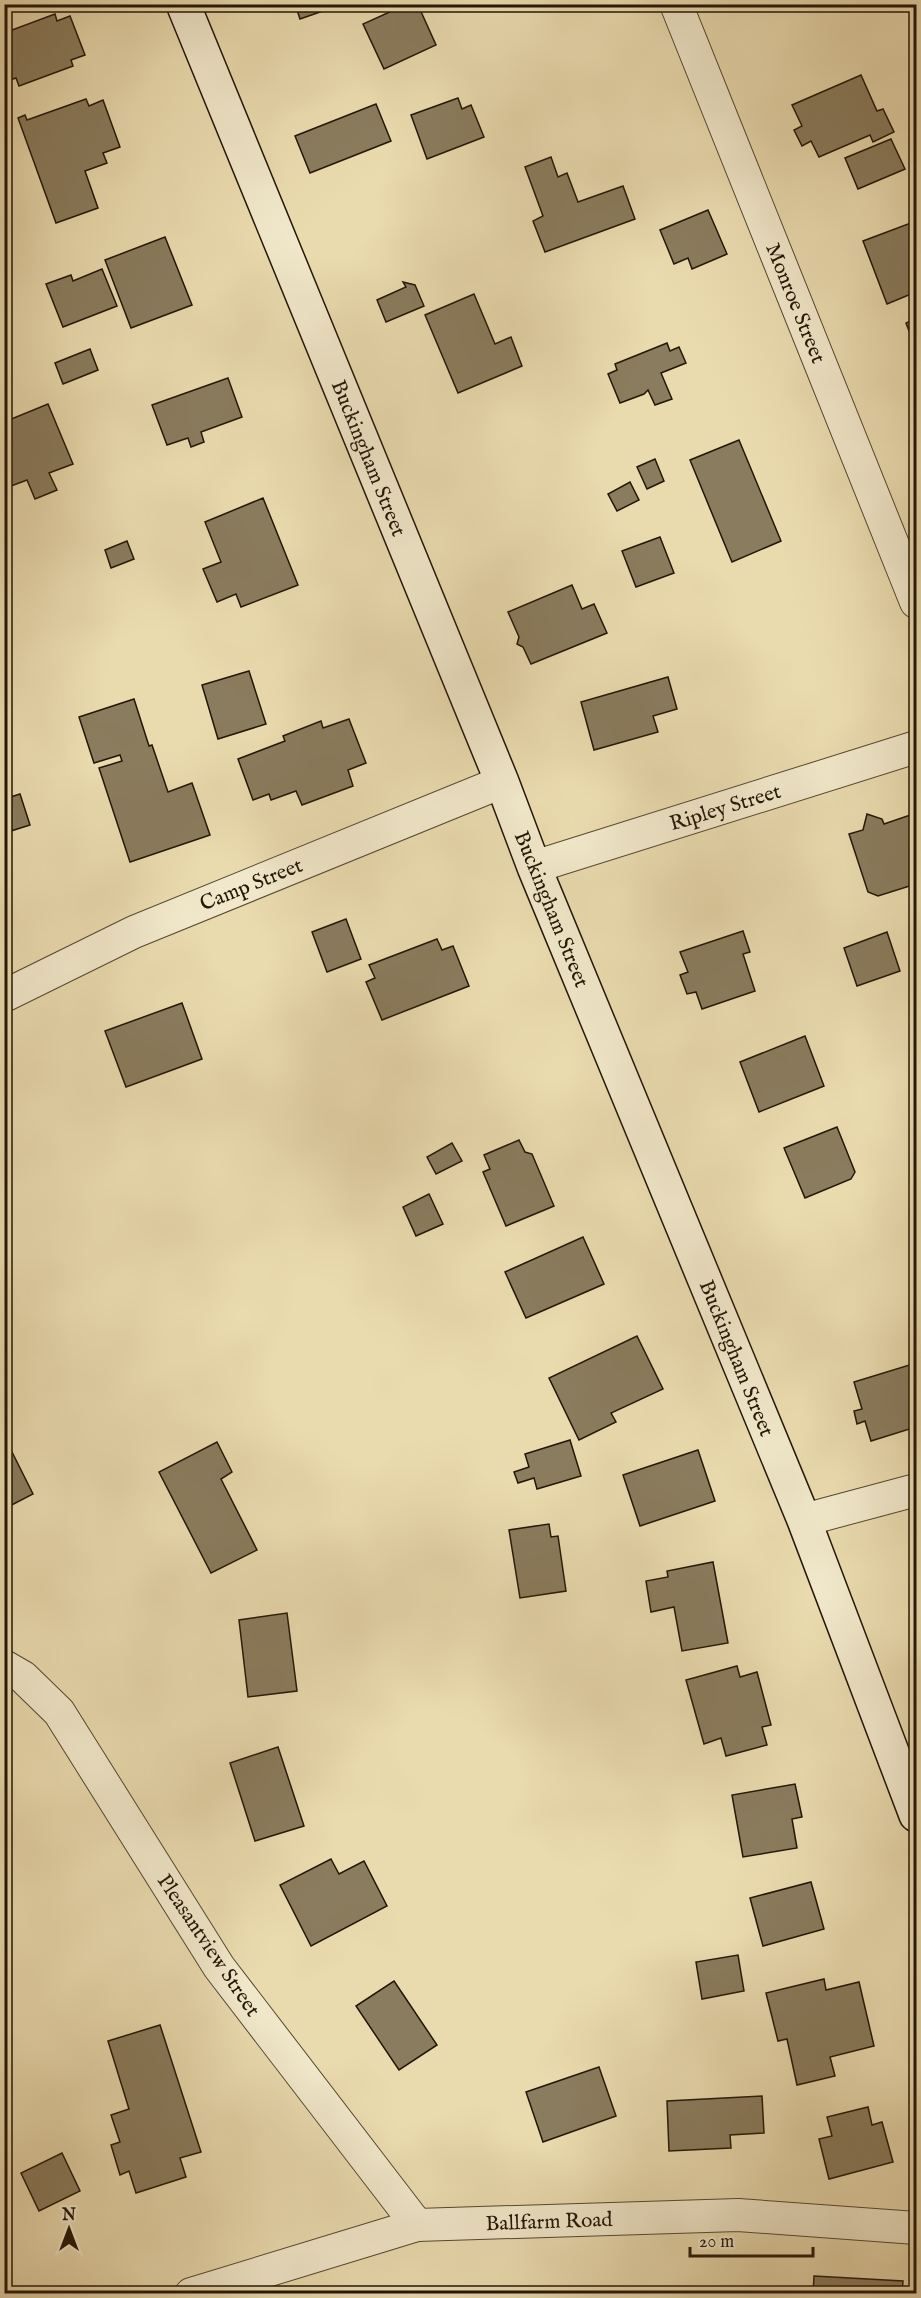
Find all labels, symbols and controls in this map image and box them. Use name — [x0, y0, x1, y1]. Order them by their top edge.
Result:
street label: Monroe Street — [758, 239, 831, 368]
street label: Buckingham Street — [324, 376, 411, 541]
street label: Ripley Street — [666, 779, 784, 838]
street label: Buckingham Street — [507, 827, 594, 992]
street label: Camp Street — [196, 853, 307, 918]
street label: Buckingham Street — [692, 1276, 779, 1441]
street label: Pleasantview Street — [150, 1869, 265, 2022]
north arrow — [39, 2199, 99, 2259]
text: N — [61, 2206, 76, 2226]
street label: Ballfarm Road — [485, 2207, 614, 2238]
scale bar — [690, 2220, 813, 2258]
text: 20 m — [699, 2231, 734, 2254]

